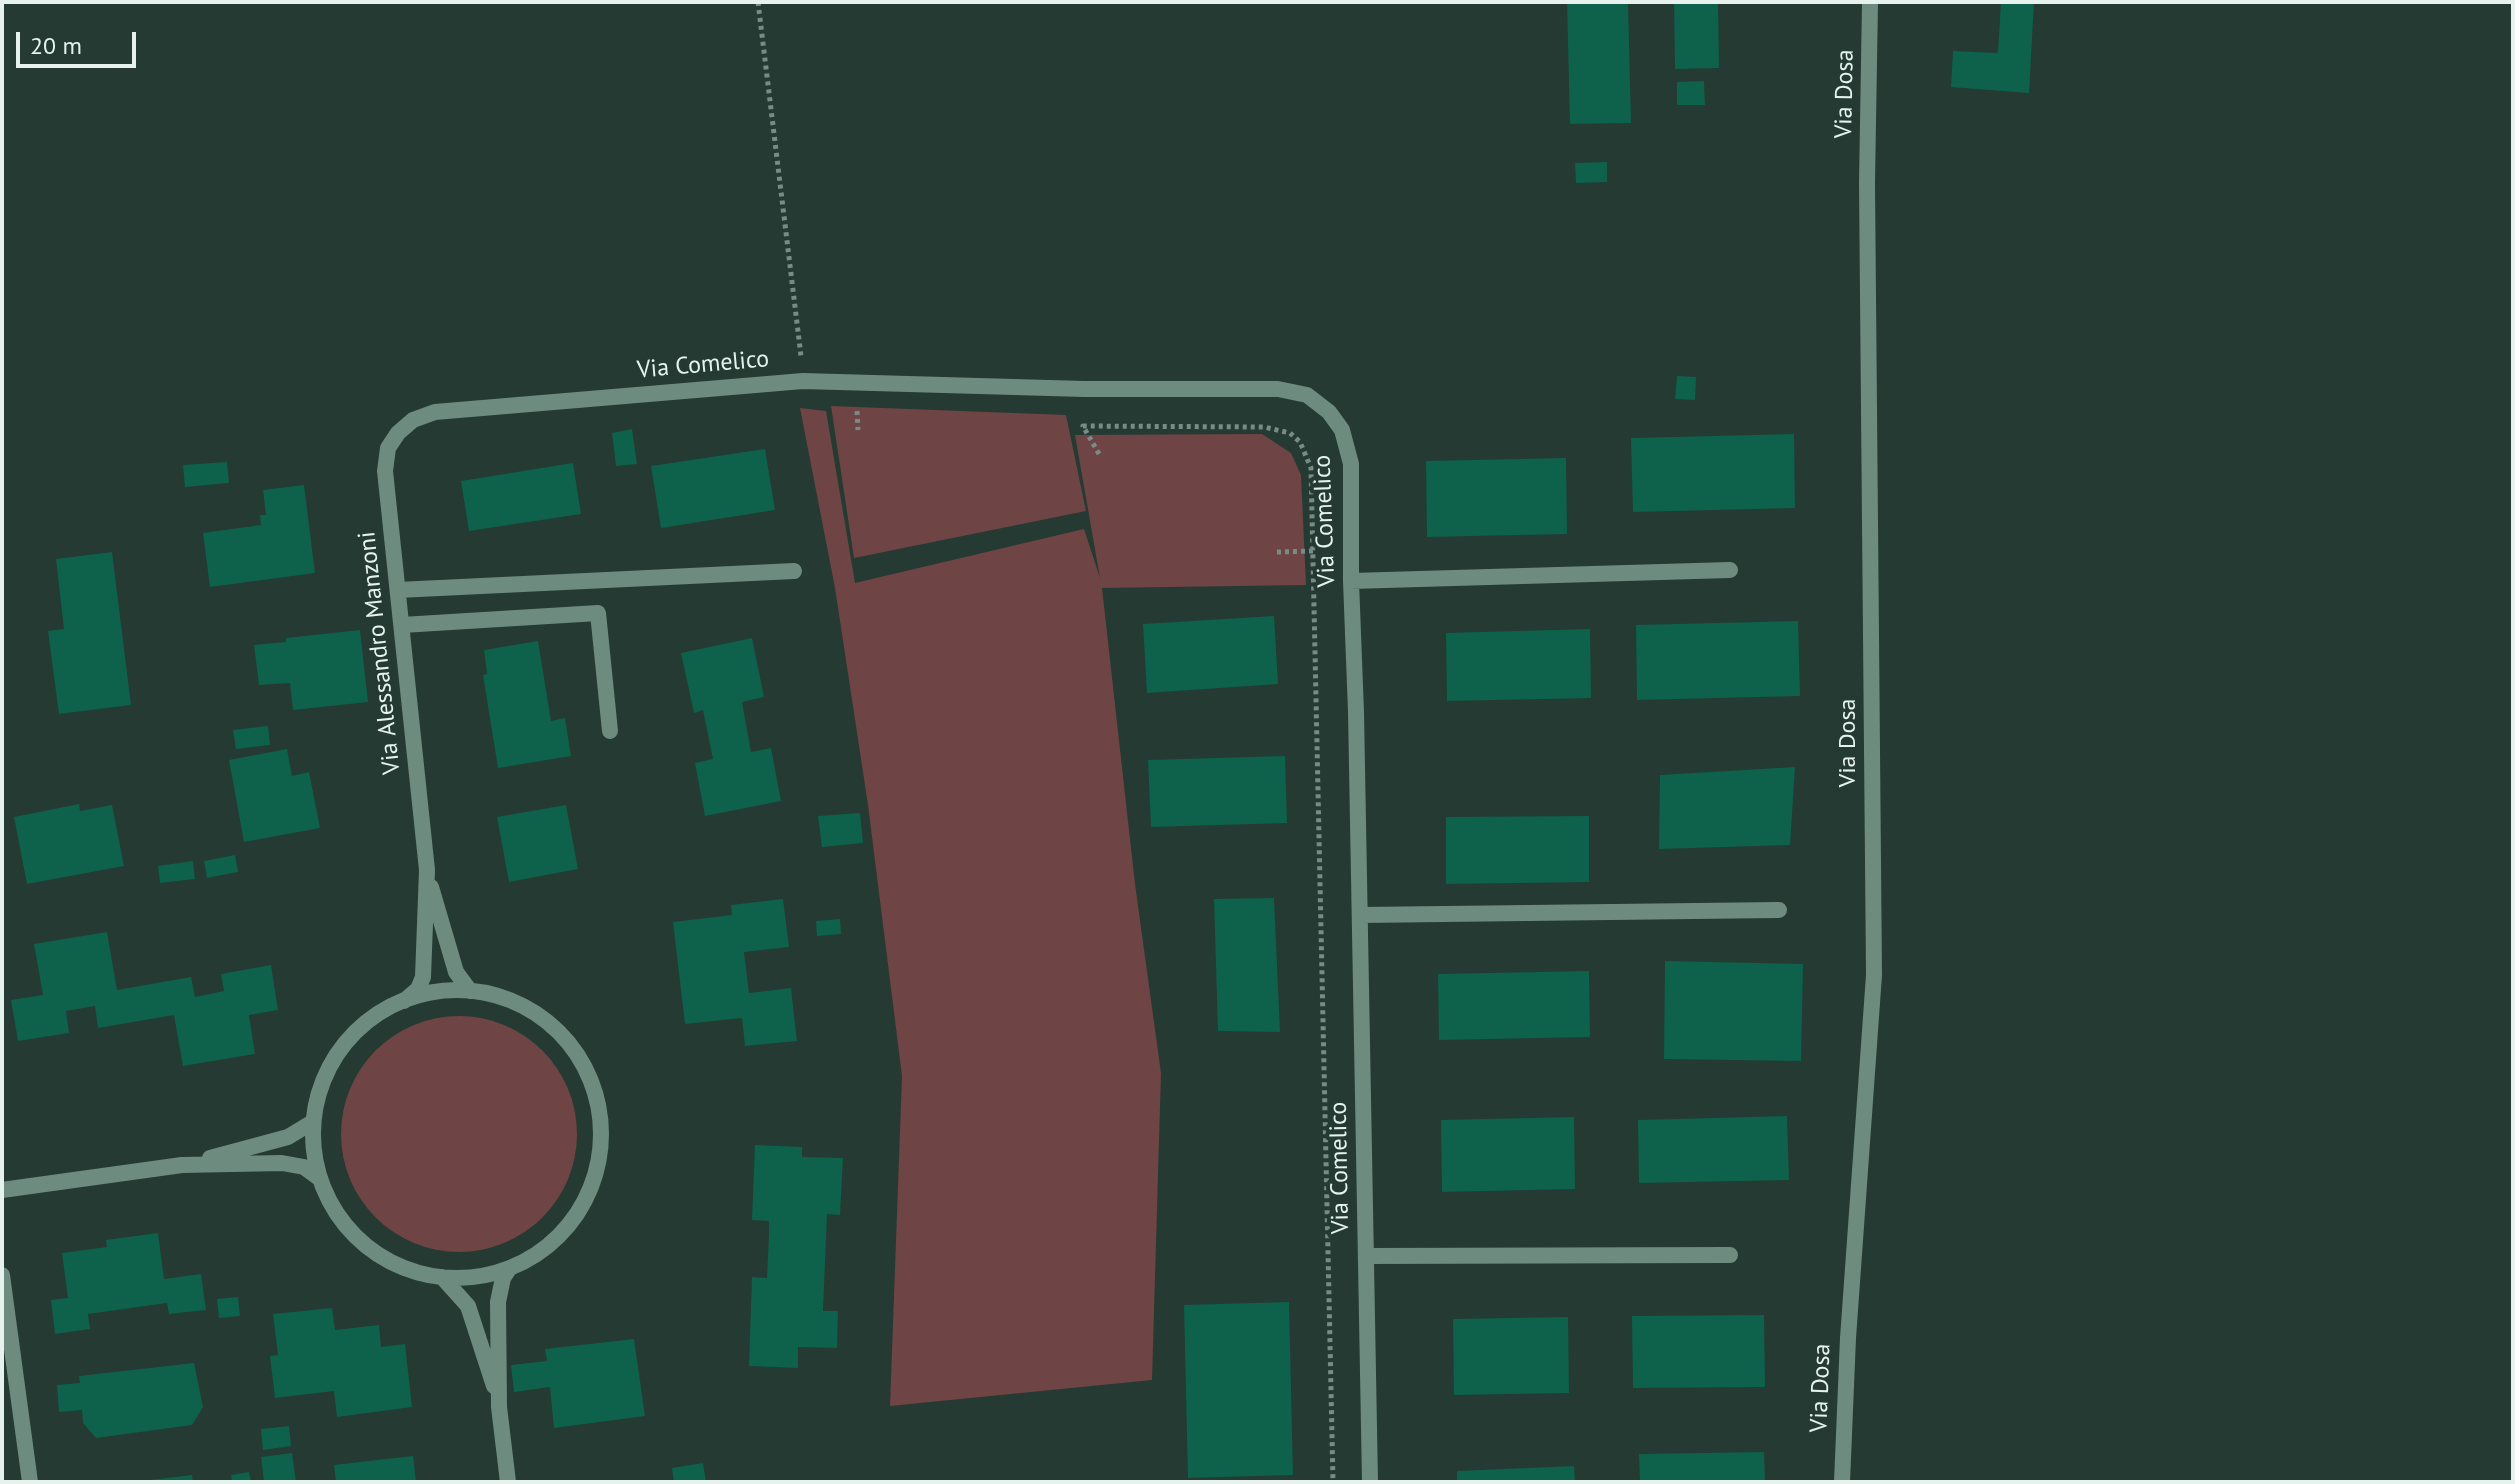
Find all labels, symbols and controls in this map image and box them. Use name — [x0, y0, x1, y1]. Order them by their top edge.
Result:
scale bar — [20, 16, 140, 66]
text: 20 m — [30, 30, 82, 61]
street label: Via Dosa — [1830, 49, 1860, 139]
street label: Via Comelico — [636, 345, 770, 385]
street label: Via Comelico — [1308, 454, 1342, 588]
street label: Via Alessandro Manzoni — [353, 530, 407, 776]
street label: Via Dosa — [1834, 699, 1862, 787]
street label: Via Comelico — [1324, 1102, 1356, 1234]
street label: Via Dosa — [1805, 1343, 1837, 1433]

